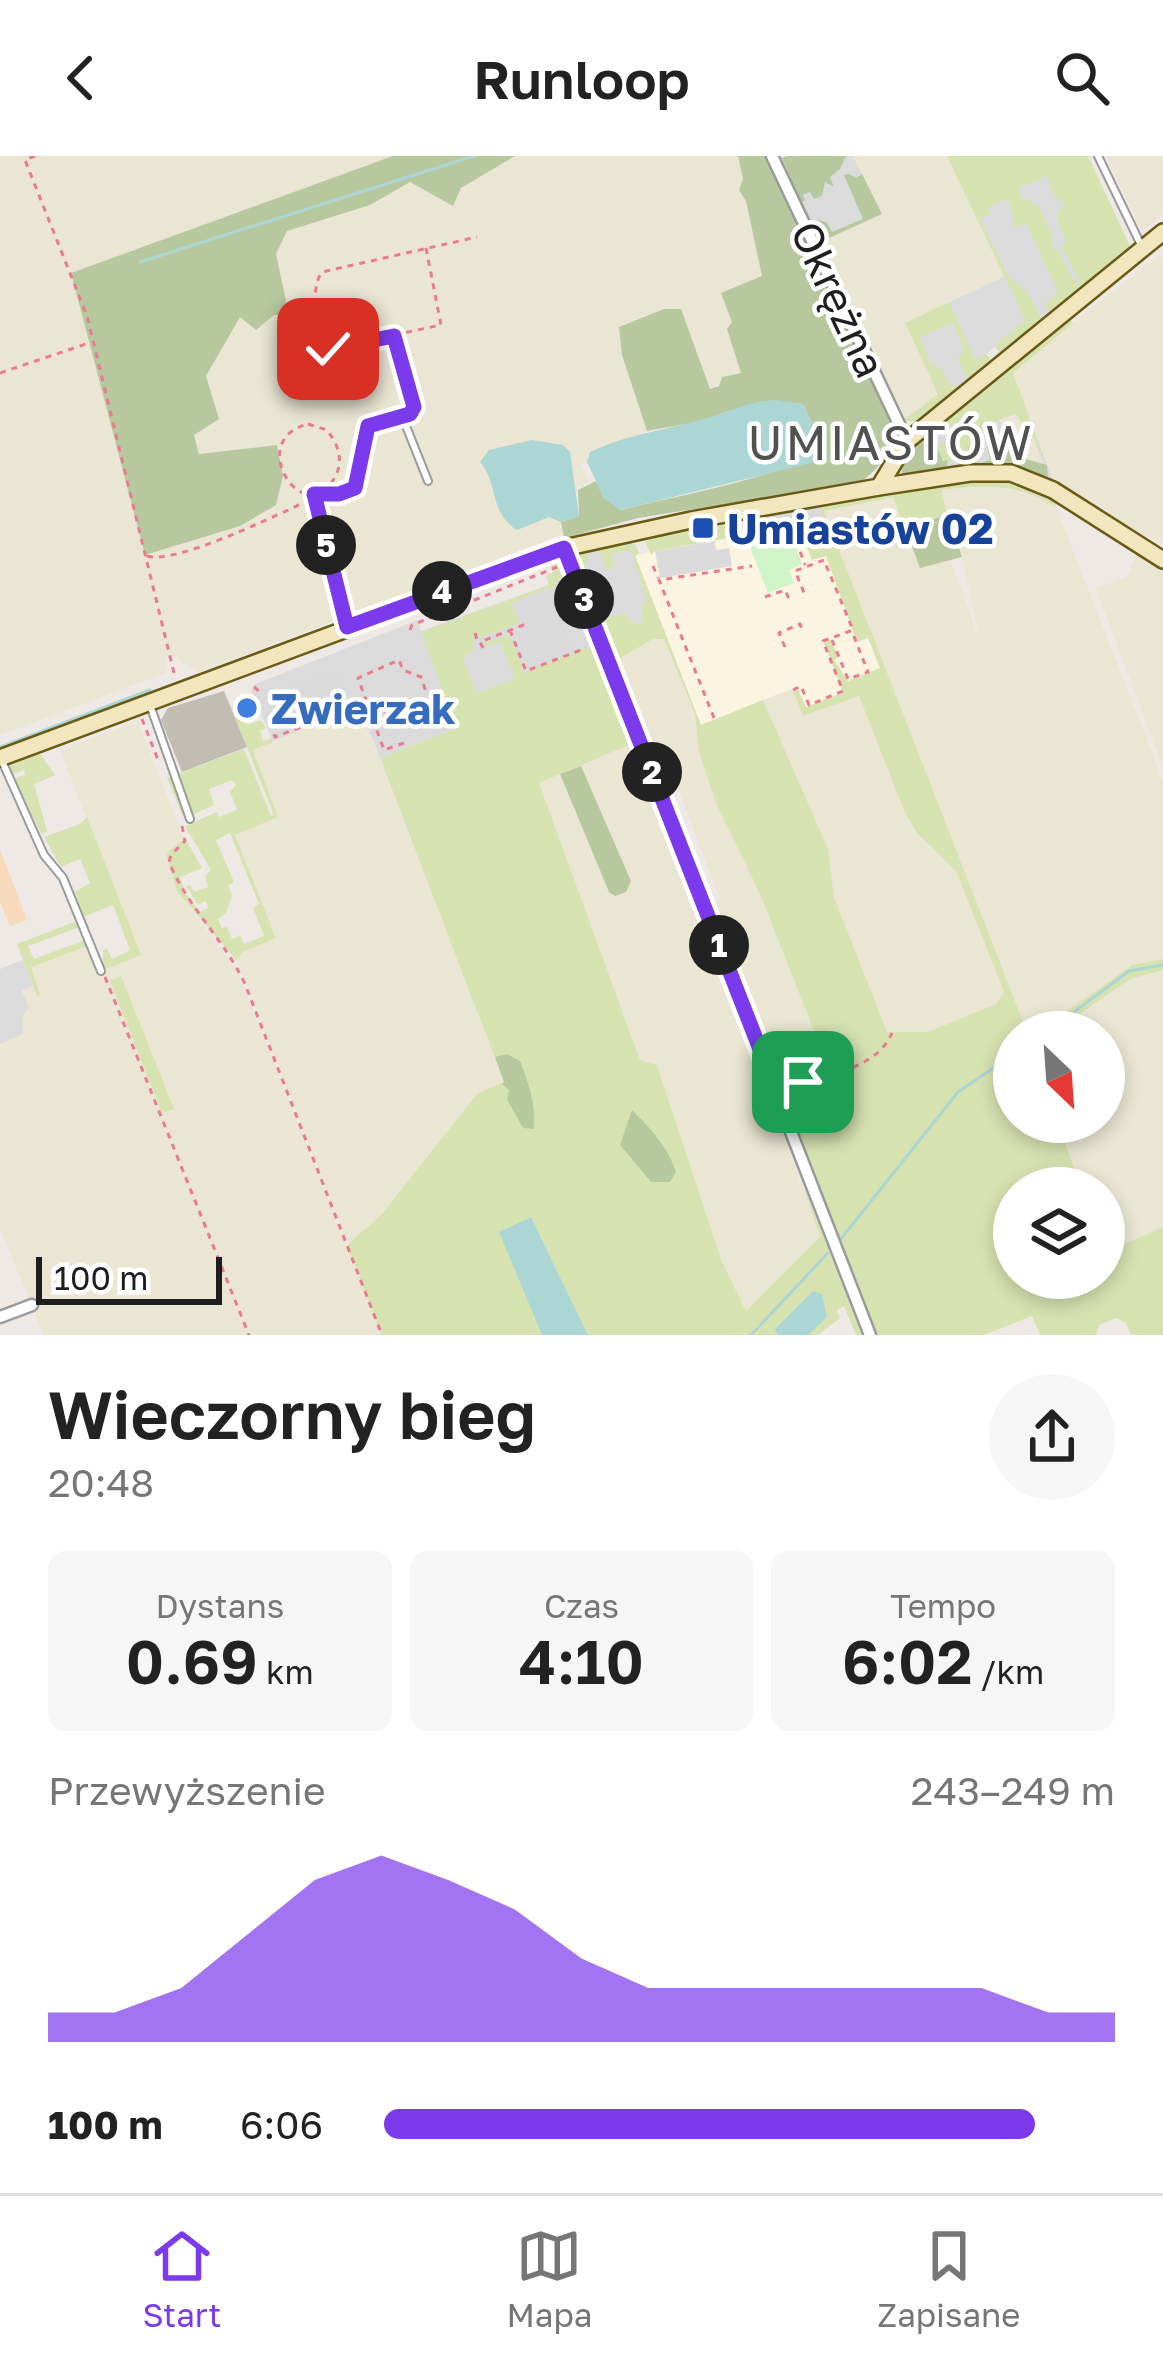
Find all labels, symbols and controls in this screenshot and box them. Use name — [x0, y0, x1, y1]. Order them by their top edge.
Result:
icon: back — [48, 45, 114, 111]
icon: search — [1049, 45, 1115, 111]
text: Runloop — [473, 46, 690, 111]
street label: Okrężna — [781, 213, 897, 385]
pin — [277, 298, 379, 400]
icon: check — [295, 316, 361, 382]
district label: UMIASTÓW — [747, 413, 1035, 471]
place label: Umiastów 02 — [727, 503, 994, 553]
pin: 5 — [296, 515, 356, 575]
marker: Umiastów 02 — [690, 515, 716, 541]
text: 5 — [316, 525, 336, 564]
pin: 4 — [412, 561, 472, 621]
pin: 3 — [554, 569, 614, 629]
text: 4 — [432, 571, 452, 610]
text: 3 — [574, 579, 594, 618]
place label: Zwierzak — [271, 683, 456, 733]
marker: Zwierzak — [234, 695, 260, 721]
pin: 2 — [622, 742, 682, 802]
text: 2 — [642, 752, 662, 791]
pin: 1 — [689, 915, 749, 975]
text: 1 — [711, 925, 728, 964]
north arrow — [993, 1011, 1125, 1143]
map controls — [993, 1011, 1125, 1299]
pin — [752, 1031, 854, 1133]
icon: arrive — [770, 1049, 836, 1115]
button: layers — [993, 1167, 1125, 1299]
scale bar — [36, 1251, 222, 1304]
text: 100 m — [54, 1258, 148, 1297]
text: Wieczorny bieg — [48, 1374, 536, 1454]
button: share — [989, 1374, 1115, 1500]
text: 20:48 — [48, 1459, 154, 1506]
text: Dystans — [155, 1586, 284, 1625]
text: Czas — [544, 1586, 619, 1625]
text: Tempo — [890, 1586, 996, 1625]
text: 0.69 — [126, 1625, 258, 1697]
text: 4:10 — [519, 1625, 644, 1697]
text: 6:02 — [842, 1625, 972, 1697]
text: km — [258, 1652, 314, 1691]
text: /km — [972, 1652, 1044, 1691]
text: Przewyższenie — [48, 1767, 326, 1814]
text: 243–249 m — [911, 1767, 1115, 1814]
text: 100 m — [48, 2101, 163, 2148]
text: 6:06 — [240, 2101, 323, 2148]
tab: Start — [142, 2223, 222, 2334]
tab: Mapa — [506, 2223, 592, 2334]
tab: Zapisane — [877, 2223, 1021, 2334]

